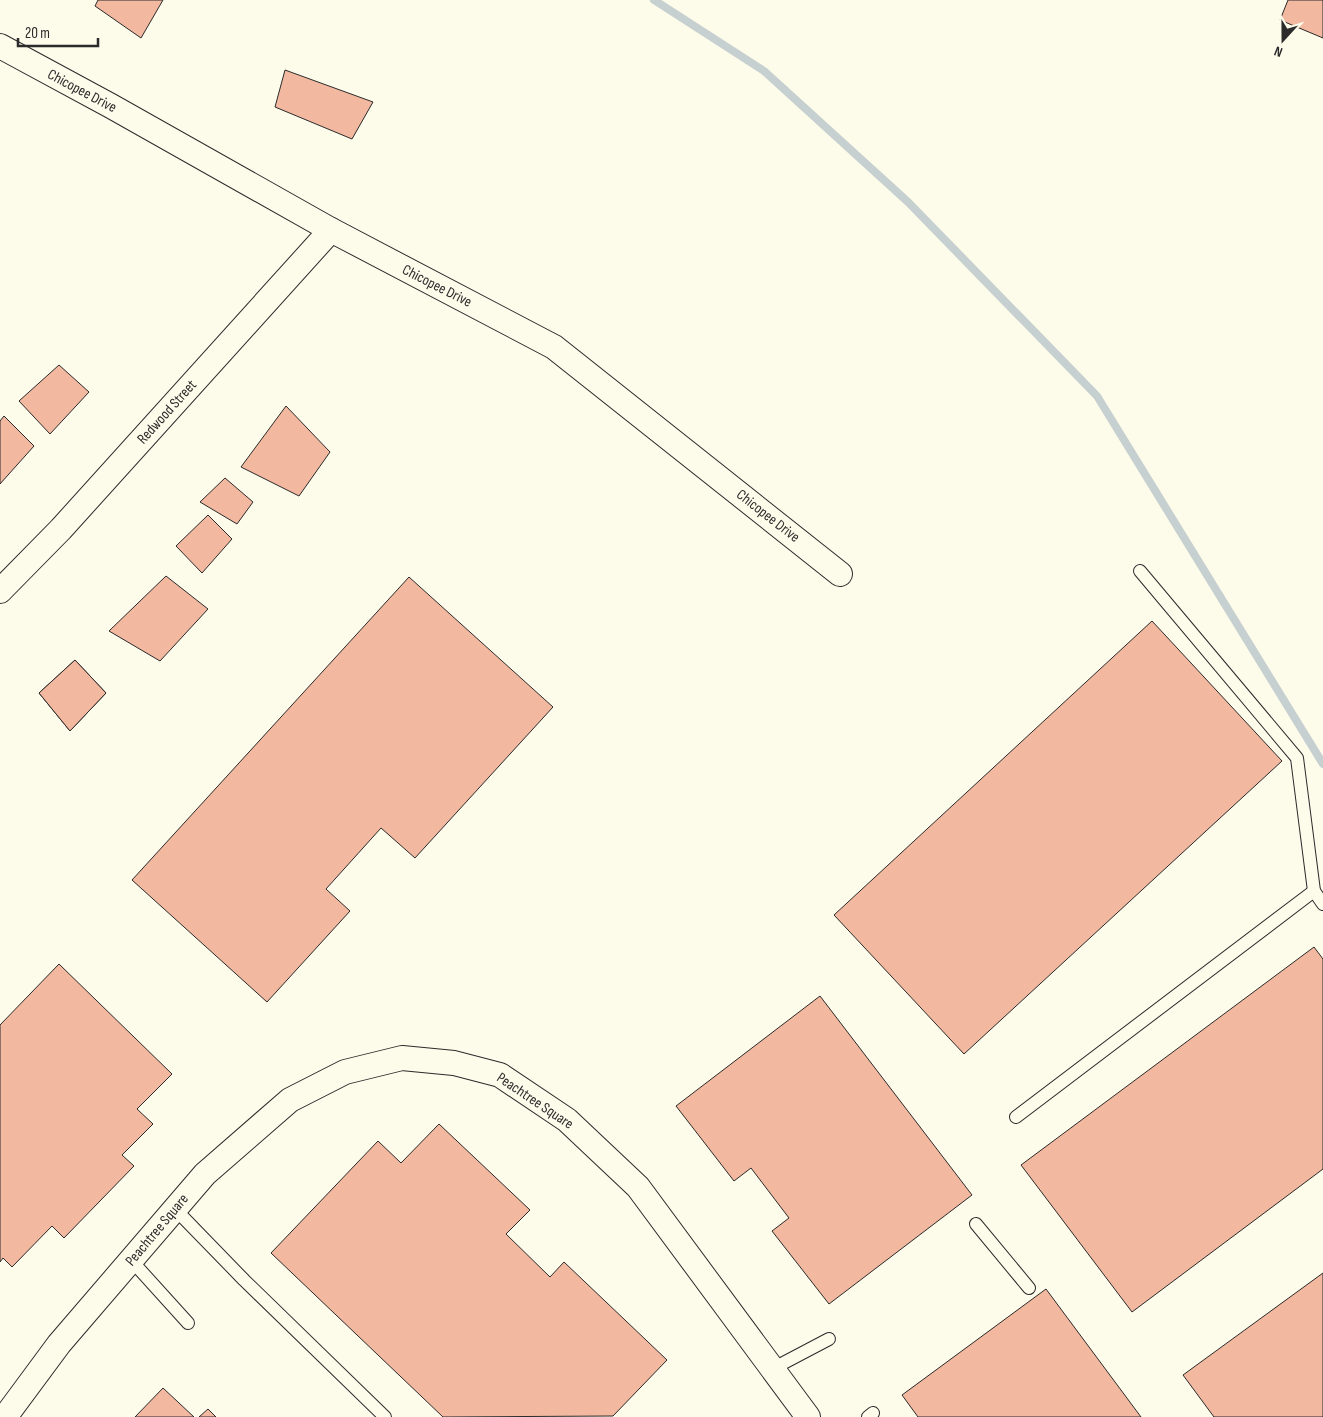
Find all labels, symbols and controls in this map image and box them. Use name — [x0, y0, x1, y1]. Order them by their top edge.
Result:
scale bar — [18, 15, 98, 47]
north arrow — [1258, 15, 1308, 65]
text: 20 m — [25, 24, 50, 43]
text: N — [1272, 42, 1285, 61]
street label: Chicopee Drive — [44, 65, 120, 117]
street label: Chicopee Drive — [399, 260, 475, 312]
street label: Redwood Street — [133, 376, 201, 448]
street label: Chicopee Drive — [732, 485, 804, 547]
street label: Peachtree Square — [493, 1068, 577, 1134]
street label: Peachtree Square — [121, 1190, 193, 1270]

